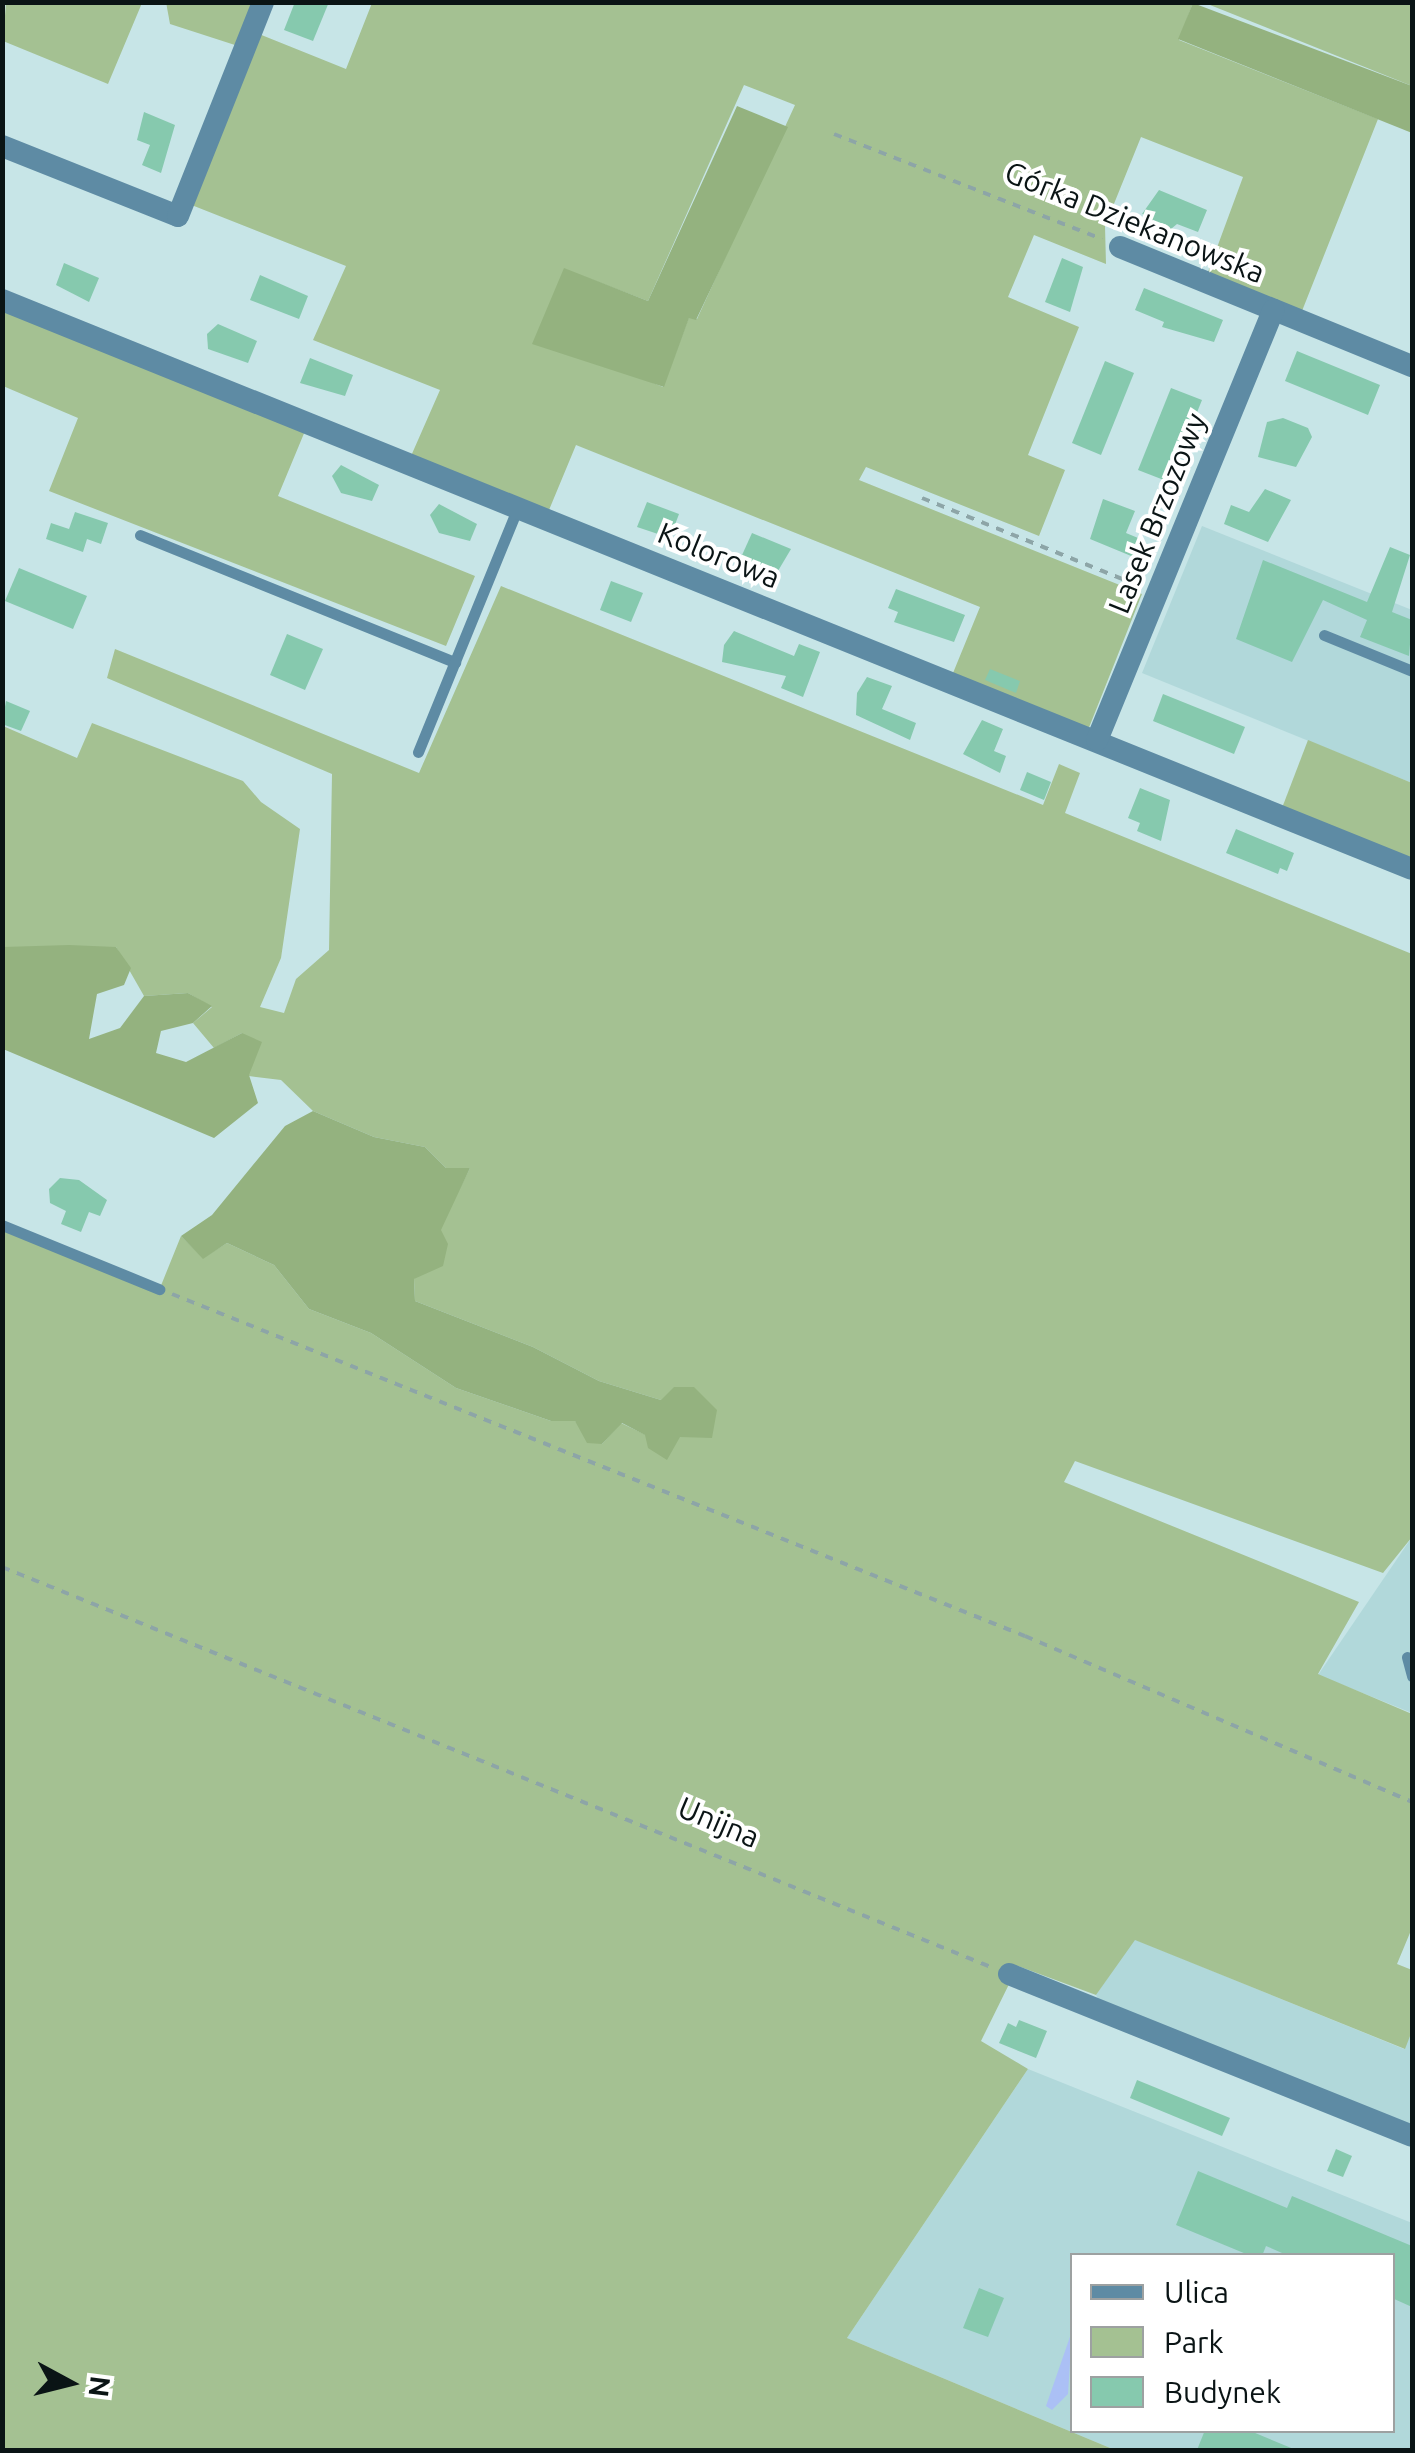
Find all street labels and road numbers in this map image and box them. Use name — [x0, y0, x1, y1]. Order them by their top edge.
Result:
street label: Górka Dziekanowska — [1000, 153, 1270, 291]
street label: Lasek Brzozowy — [1100, 408, 1214, 618]
street label: Kolorowa — [653, 514, 785, 596]
street label: Unijna — [673, 1789, 765, 1855]

